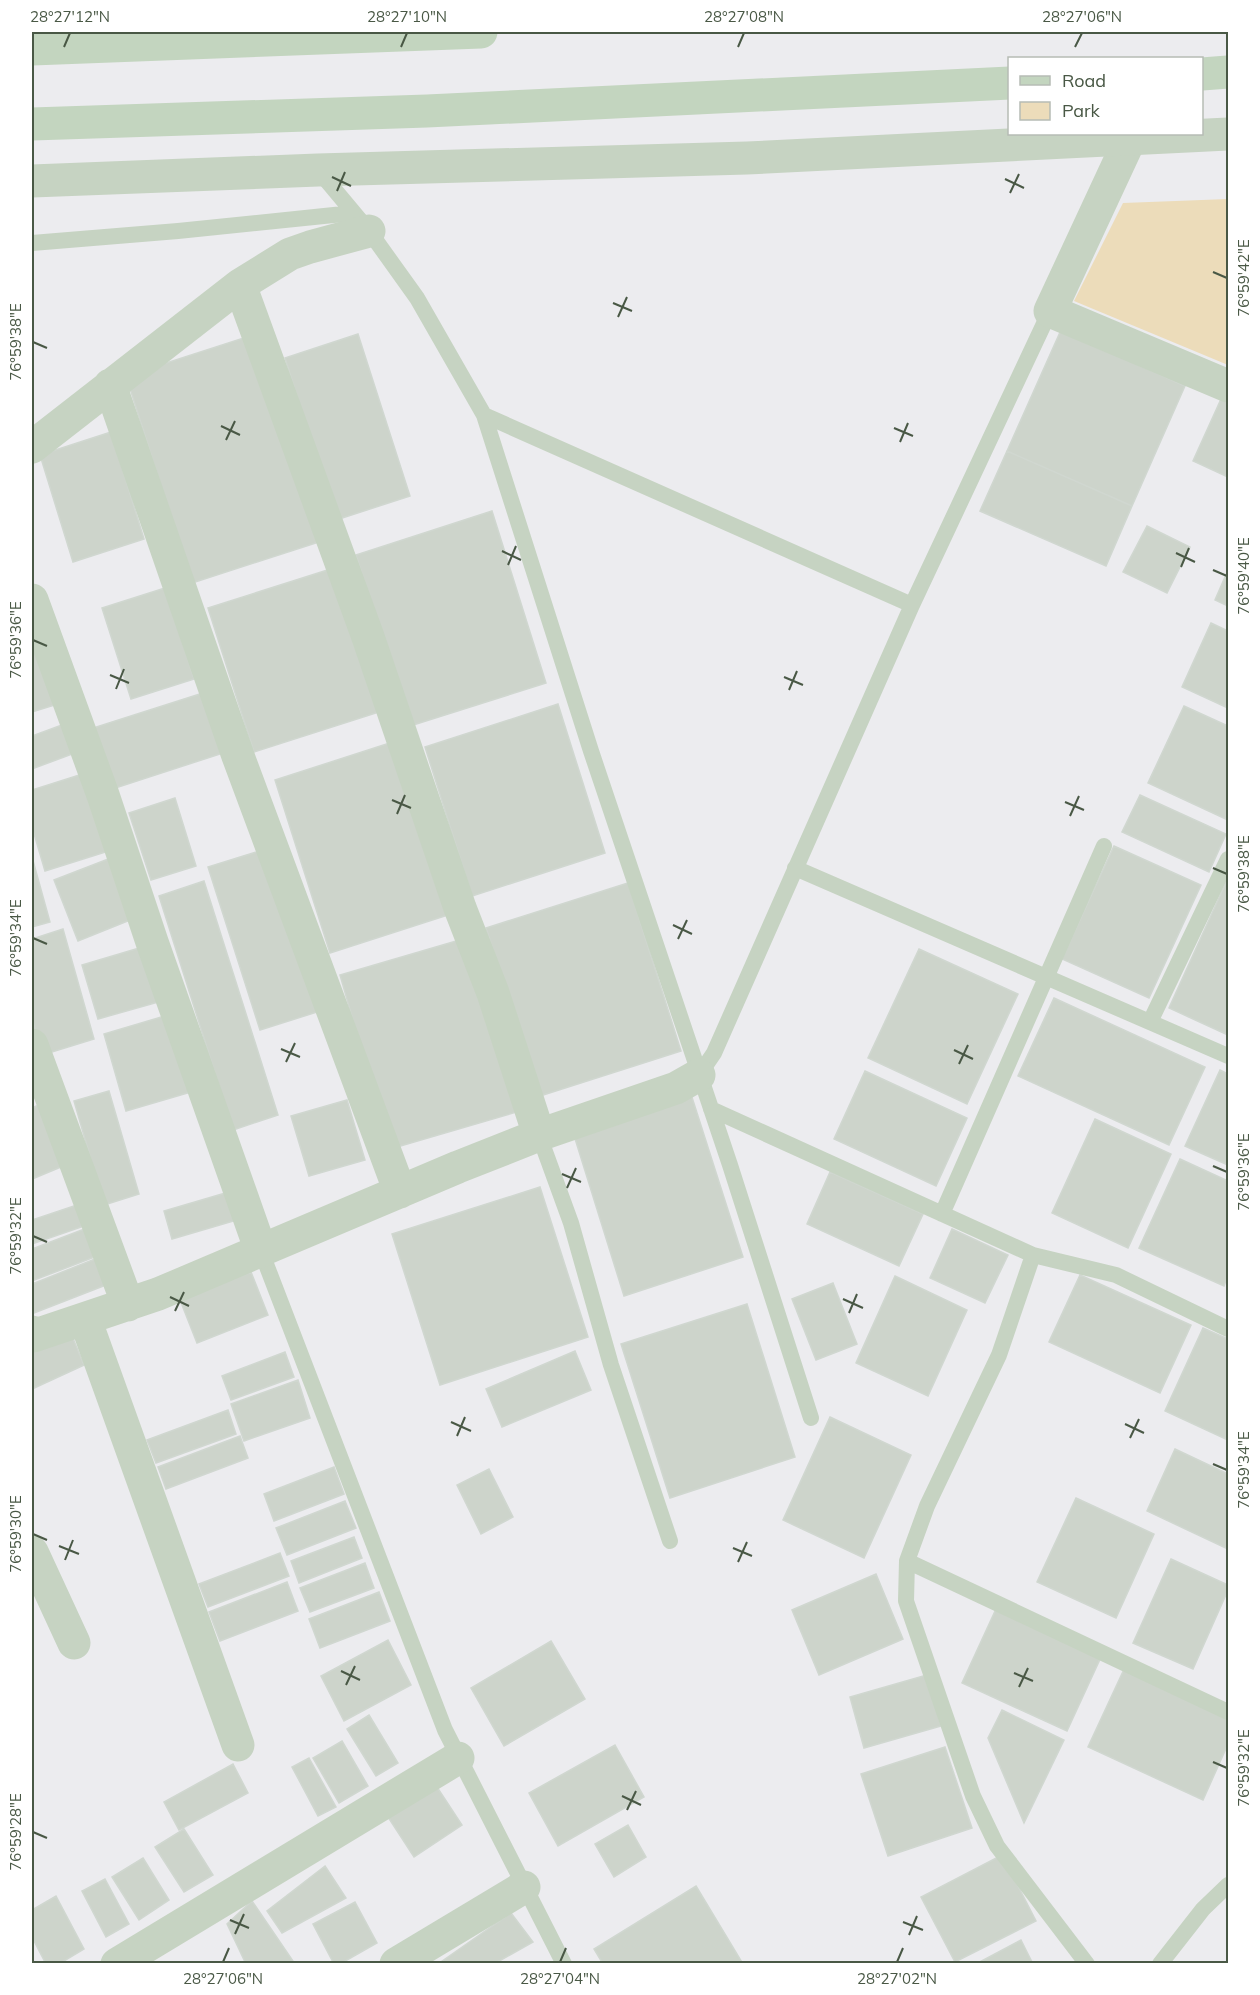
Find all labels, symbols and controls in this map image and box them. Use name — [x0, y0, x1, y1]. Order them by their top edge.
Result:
text: 28°27'12"N — [30, 7, 110, 26]
text: 28°27'10"N — [367, 7, 447, 26]
text: 28°27'08"N — [704, 7, 784, 26]
text: 28°27'06"N — [1042, 7, 1122, 26]
legend — [1008, 57, 1203, 135]
text: Road — [1062, 69, 1106, 92]
text: Park — [1062, 99, 1101, 122]
text: 76°59'42"E — [1234, 239, 1253, 317]
text: 76°59'38"E — [6, 303, 25, 381]
text: 76°59'40"E — [1234, 537, 1253, 615]
text: 76°59'36"E — [6, 601, 25, 679]
text: 76°59'38"E — [1234, 835, 1253, 913]
text: 76°59'34"E — [6, 899, 25, 977]
text: 76°59'36"E — [1234, 1133, 1253, 1211]
text: 76°59'32"E — [6, 1197, 25, 1275]
text: 76°59'34"E — [1234, 1431, 1253, 1509]
text: 76°59'30"E — [6, 1495, 25, 1573]
text: 76°59'32"E — [1234, 1729, 1253, 1807]
text: 76°59'28"E — [6, 1793, 25, 1871]
text: 28°27'06"N — [183, 1969, 263, 1988]
text: 28°27'04"N — [520, 1969, 600, 1988]
text: 28°27'02"N — [857, 1969, 937, 1988]

